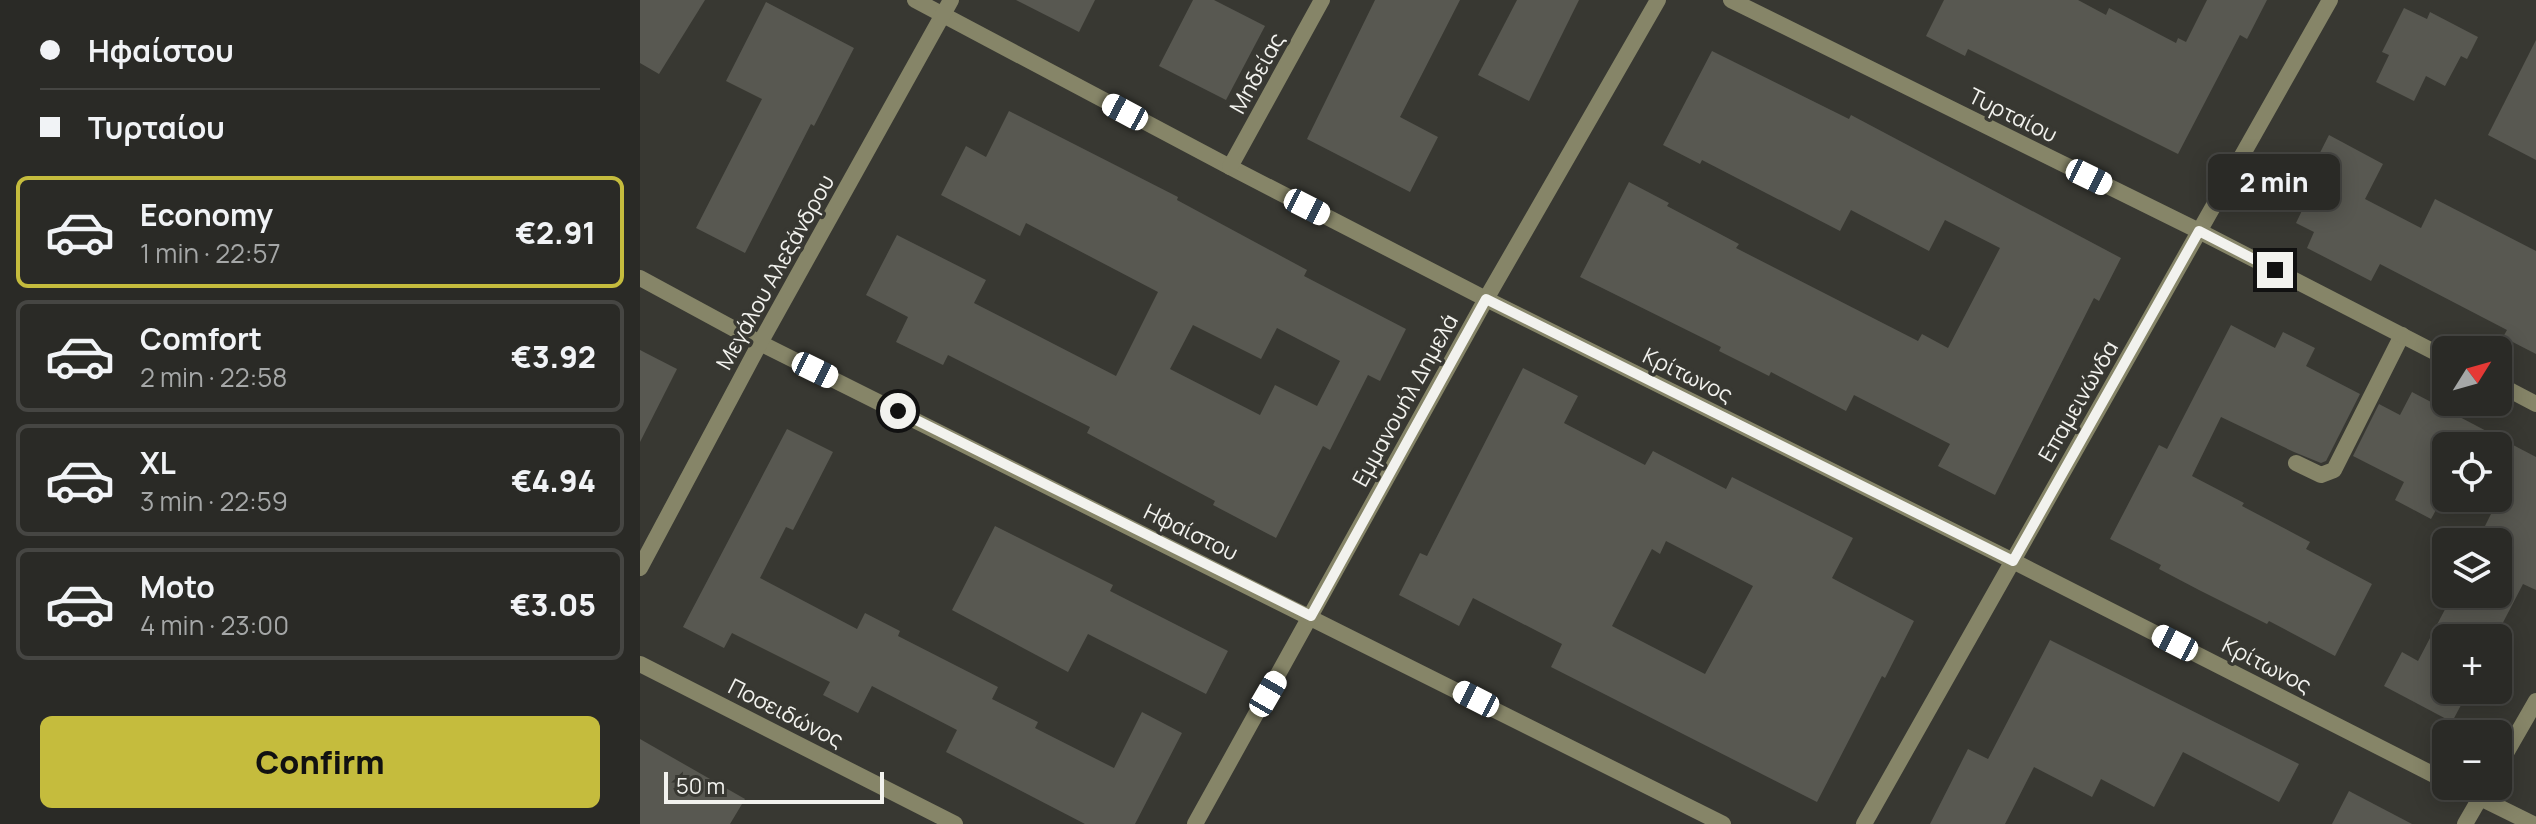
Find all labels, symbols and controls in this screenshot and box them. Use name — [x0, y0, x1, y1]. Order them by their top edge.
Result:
street label: Μηδείας — [1222, 27, 1292, 119]
text: Ηφαίστου — [88, 30, 234, 71]
street label: Τυρταίου — [1964, 81, 2062, 149]
car — [1098, 90, 1152, 134]
text: Τυρταίου — [88, 107, 225, 148]
callout: 2 min — [2209, 154, 2341, 210]
car — [2062, 156, 2116, 198]
text: 2 min — [2240, 164, 2308, 200]
street label: Μεγάλου Αλεξάνδρου — [709, 169, 841, 375]
car — [1280, 185, 1334, 229]
text: Economy — [140, 194, 273, 235]
icon: car — [44, 196, 116, 268]
text: €2.91 — [515, 212, 596, 253]
text: 1 min · 22:57 — [140, 235, 281, 271]
route end — [2257, 252, 2293, 288]
street label: Εμμανουήλ Δημελά — [1345, 308, 1465, 492]
text: Comfort — [140, 318, 262, 359]
icon: car — [44, 320, 116, 392]
street label: Επαμεινώνδα — [2031, 335, 2125, 467]
text: €3.92 — [511, 336, 596, 377]
north arrow — [2432, 336, 2512, 416]
map controls — [2432, 336, 2512, 800]
street label: Κρίτωνος — [1638, 340, 1738, 410]
car — [788, 349, 842, 391]
text: 2 min · 22:58 — [140, 359, 287, 395]
route start — [880, 393, 916, 429]
button: locate — [2432, 432, 2512, 512]
text: XL — [140, 442, 176, 483]
icon: car — [44, 444, 116, 516]
text: €4.94 — [511, 460, 596, 501]
text: 3 min · 22:59 — [140, 483, 288, 519]
street label: Ηφαίστου — [1139, 496, 1243, 568]
button: layers — [2432, 528, 2512, 608]
text: Moto — [140, 566, 215, 607]
icon: car — [44, 568, 116, 640]
text: €3.05 — [510, 584, 596, 625]
text: 4 min · 23:00 — [140, 607, 289, 643]
car — [2148, 621, 2202, 665]
button: + — [2432, 624, 2512, 704]
street label: Κρίτωνος — [2217, 630, 2317, 700]
car — [1246, 667, 1290, 721]
street label: Ποσειδώνος — [723, 671, 849, 755]
car — [1449, 677, 1503, 721]
button: Confirm — [40, 716, 600, 808]
button: − — [2432, 720, 2512, 800]
scale bar — [664, 768, 884, 804]
text: 50 m — [676, 771, 725, 801]

